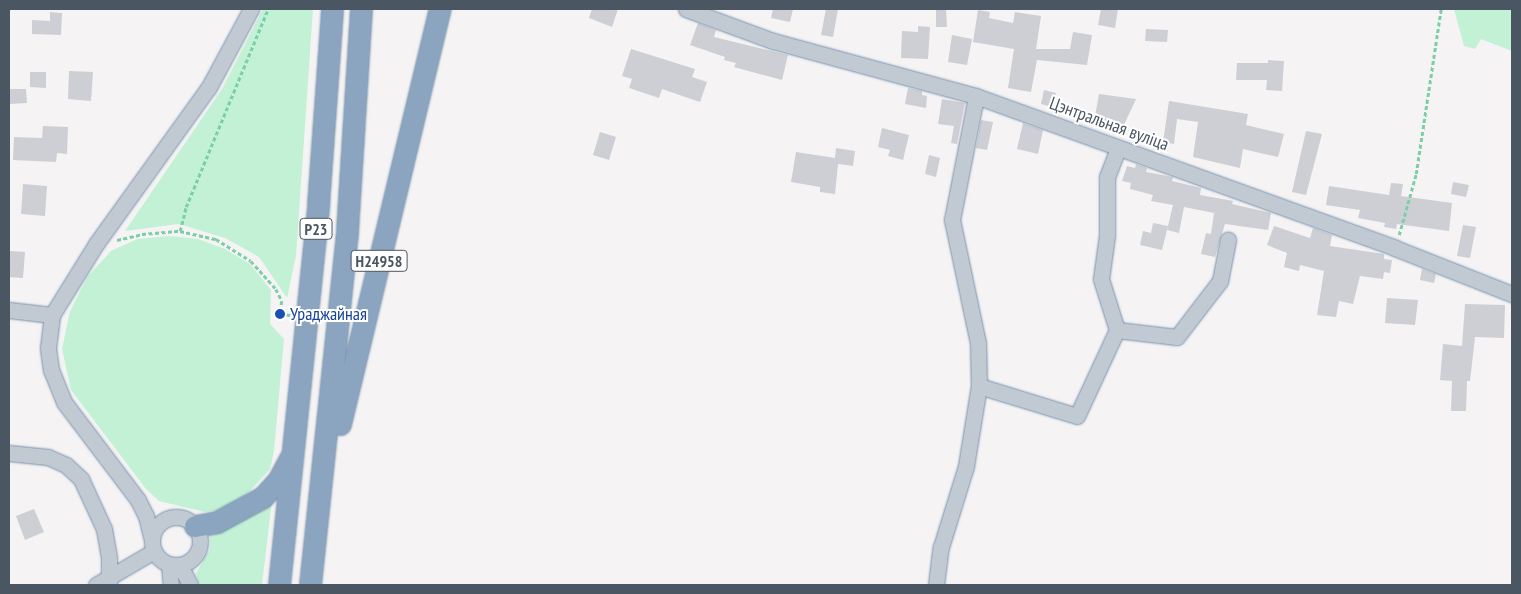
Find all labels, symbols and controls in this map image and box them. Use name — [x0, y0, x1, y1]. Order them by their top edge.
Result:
street label: Цэнтральная вуліца — [1046, 92, 1172, 156]
road number: Р23 — [298, 215, 334, 242]
road number: Н24958 — [350, 248, 408, 274]
place label: Ураджайная — [290, 303, 367, 325]
marker: Ураджайная — [274, 308, 286, 320]

